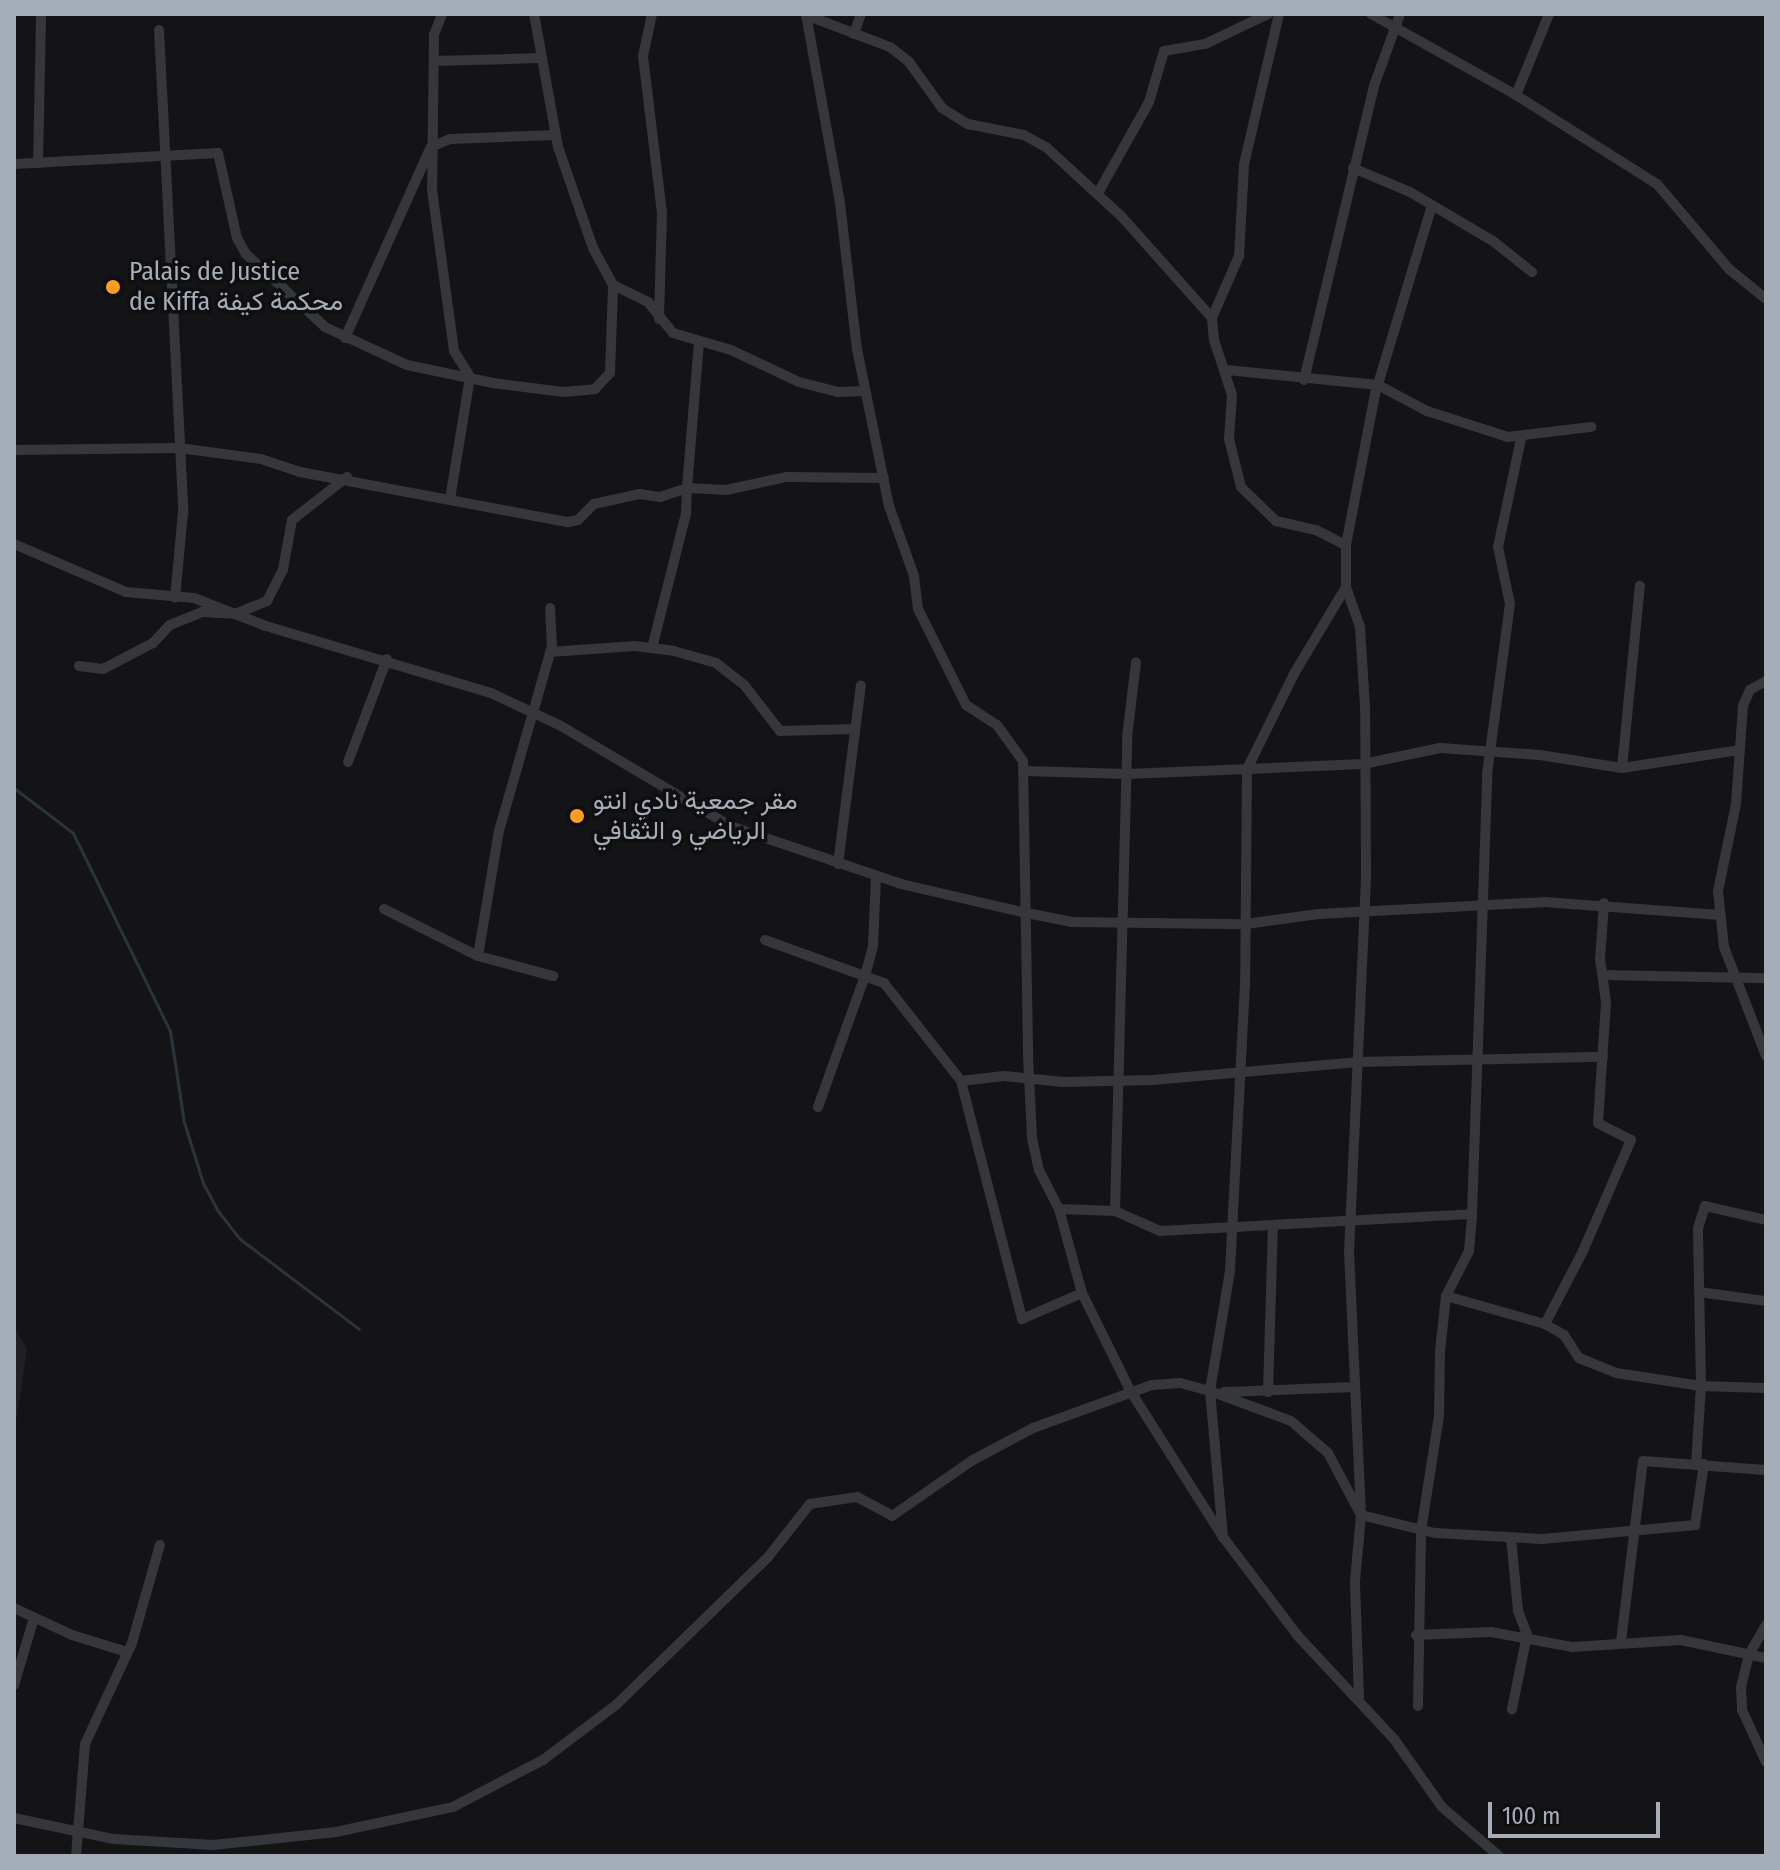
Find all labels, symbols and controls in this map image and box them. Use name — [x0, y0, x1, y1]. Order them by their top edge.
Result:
place label: Palais de Justice de Kiffa محكمة كيفة — [129, 256, 343, 318]
marker: Palais de Justice de Kiffa محكمة كيفة — [104, 278, 122, 296]
place label: مقر جمعية نادي انتو الرياضي و الثقافي — [593, 785, 798, 846]
marker: مقر جمعية نادي انتو الرياضي و الثقافي — [568, 807, 586, 825]
scale bar — [1492, 1786, 1664, 1836]
text: 100 m — [1502, 1802, 1560, 1830]

